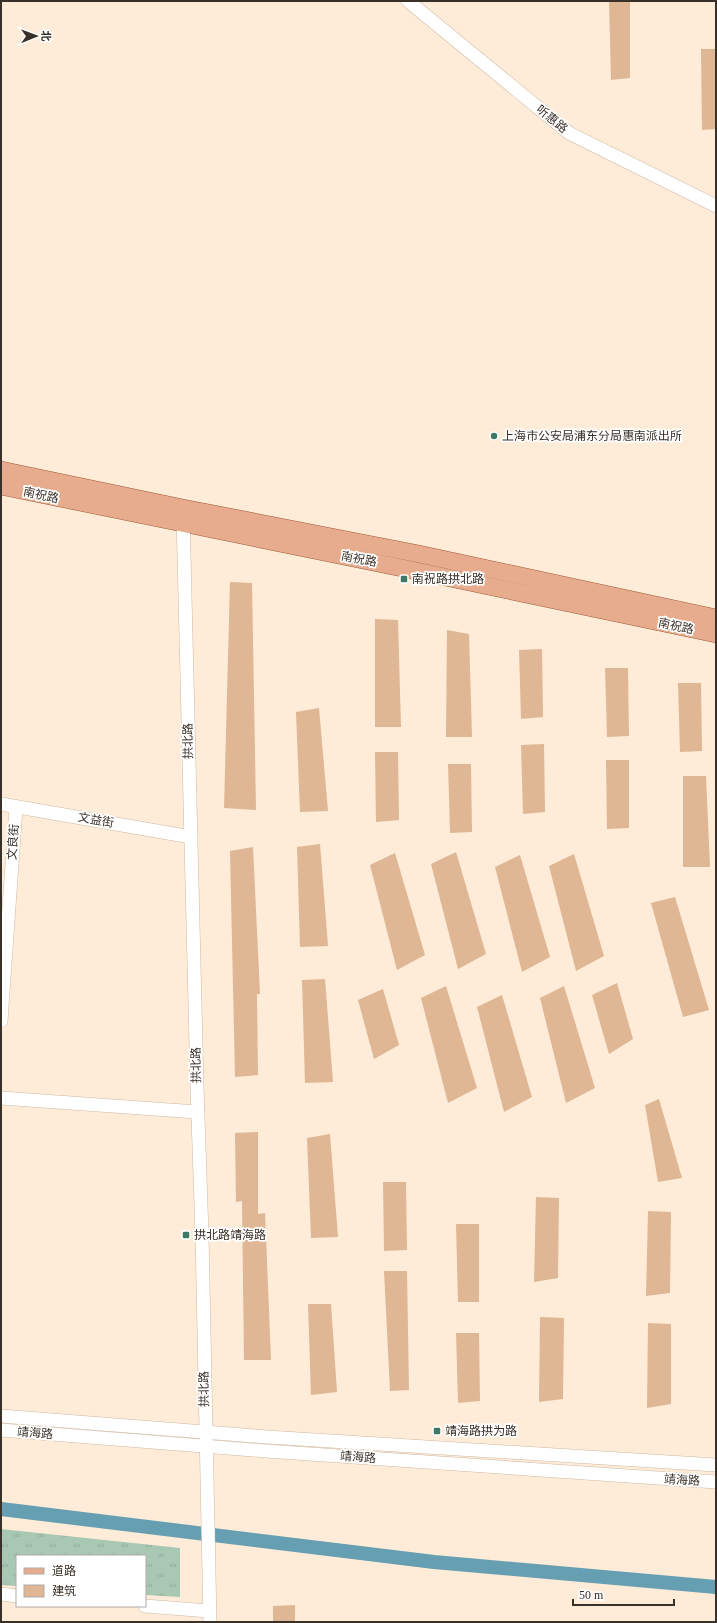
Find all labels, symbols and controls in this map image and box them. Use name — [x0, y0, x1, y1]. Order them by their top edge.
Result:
north arrow — [16, 16, 56, 56]
text: 北 — [40, 30, 52, 41]
street label: 听惠路 — [534, 102, 570, 136]
place label: 上海市公安局浦东分局惠南派出所 — [502, 429, 682, 443]
marker: 上海市公安局浦东分局惠南派出所 — [489, 431, 499, 441]
street label: 南祝路 — [22, 484, 60, 506]
street label: 南祝路 — [340, 549, 378, 569]
place label: 南祝路拱北路 — [412, 572, 484, 586]
marker: 南祝路拱北路 — [399, 574, 409, 584]
street label: 南祝路 — [657, 615, 695, 637]
street label: 拱北路 — [181, 723, 195, 759]
street label: 文益街 — [77, 810, 115, 830]
street label: 文良街 — [5, 824, 21, 860]
street label: 拱北路 — [189, 1047, 203, 1083]
place label: 拱北路靖海路 — [194, 1228, 266, 1242]
marker: 拱北路靖海路 — [181, 1230, 191, 1240]
street label: 拱北路 — [197, 1371, 211, 1407]
place label: 靖海路拱为路 — [445, 1424, 517, 1438]
street label: 靖海路 — [17, 1425, 53, 1441]
marker: 靖海路拱为路 — [432, 1426, 442, 1436]
street label: 靖海路 — [340, 1449, 376, 1465]
street label: 靖海路 — [664, 1472, 700, 1488]
legend — [16, 1555, 146, 1607]
text: 道路 — [52, 1564, 76, 1578]
scale bar — [573, 1581, 674, 1607]
text: 建筑 — [52, 1584, 76, 1598]
text: 50 m — [579, 1588, 604, 1602]

